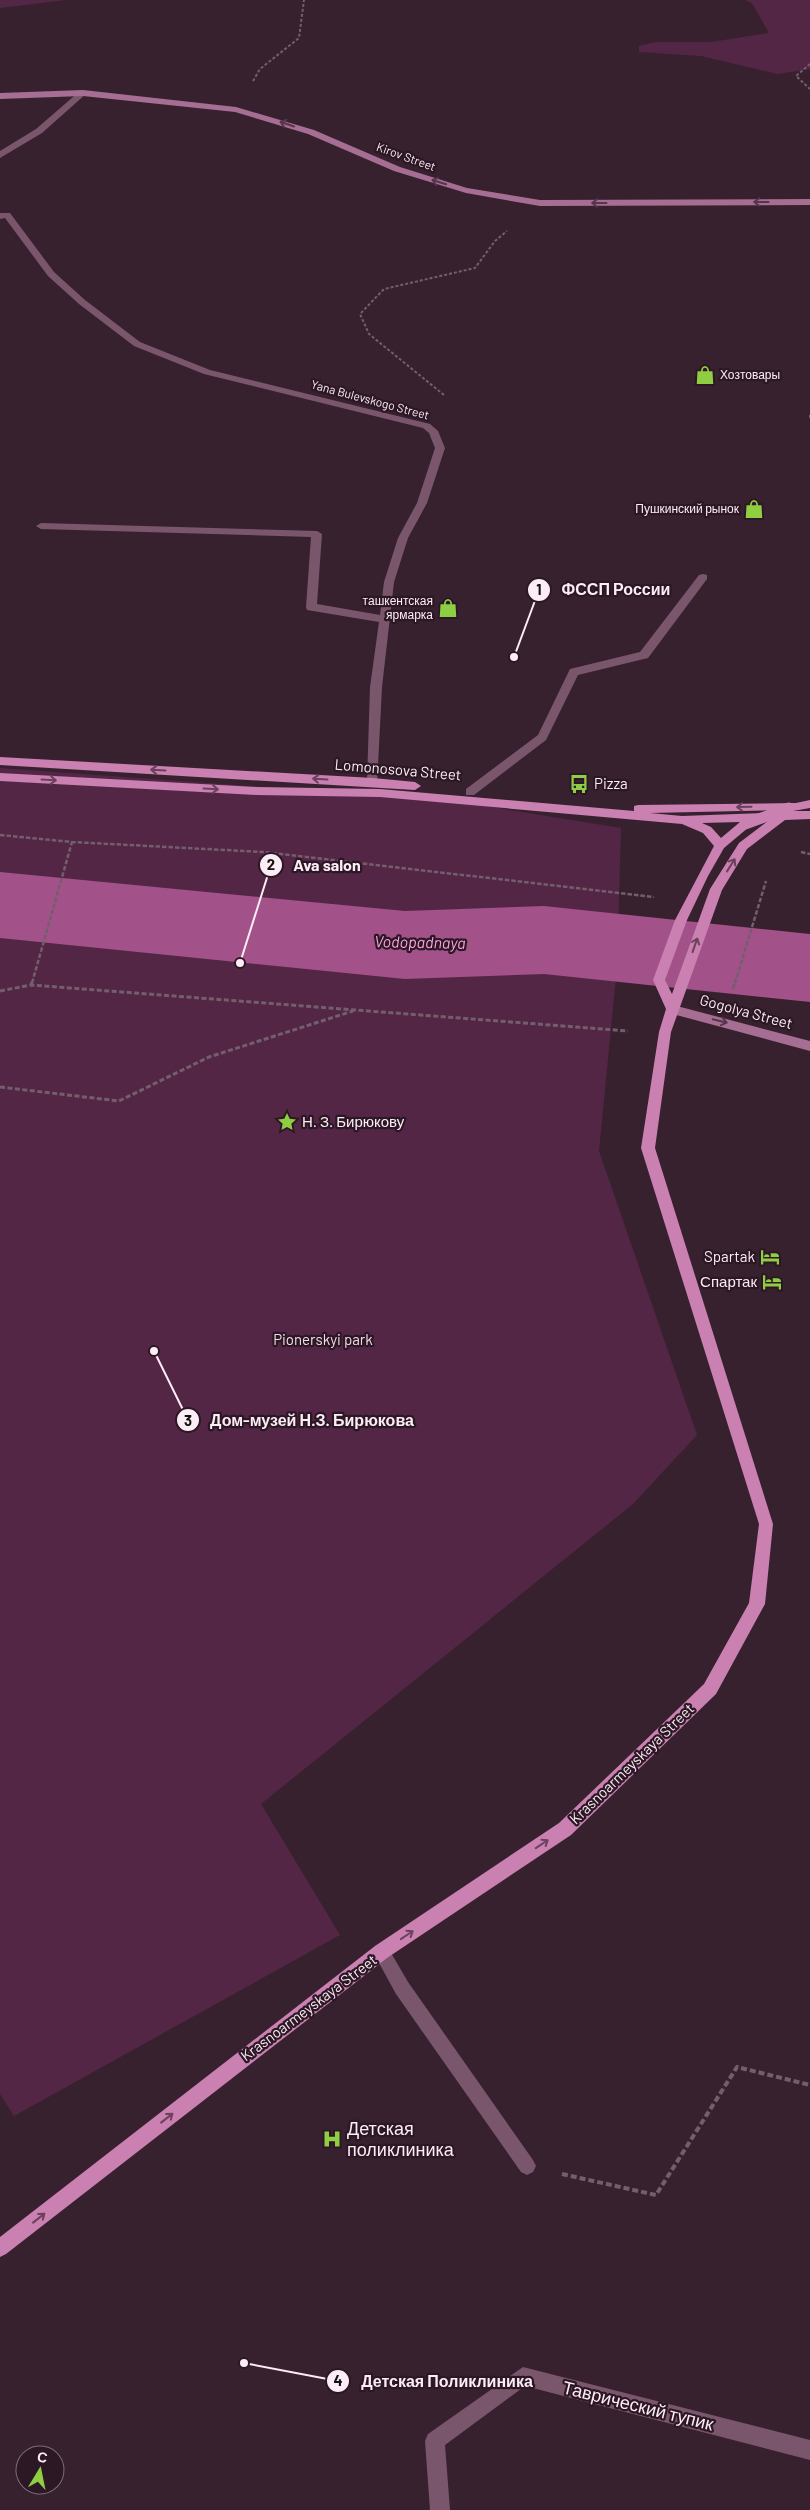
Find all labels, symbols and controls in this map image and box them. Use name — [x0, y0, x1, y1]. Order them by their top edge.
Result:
one-way arrow — [280, 118, 296, 128]
street label: Kirov Street — [375, 139, 438, 173]
one-way arrow — [431, 177, 447, 186]
one-way arrow — [754, 197, 770, 207]
one-way arrow — [591, 198, 608, 208]
shop icon: Хозтовары — [694, 364, 716, 386]
place label: Хозтовары — [720, 367, 780, 382]
street label: Yana Bulevskogo Street — [310, 377, 431, 422]
shop icon: Пушкинский рынок — [743, 498, 765, 520]
place label: Пушкинский рынок — [635, 501, 740, 516]
callout: ФССП России — [526, 574, 680, 605]
text: ФССП России — [562, 579, 670, 598]
text: 1 — [536, 580, 542, 598]
place label: ташкентская ярмарка — [363, 593, 433, 622]
shop icon: ташкентская ярмарка — [437, 597, 459, 619]
street label: Lomonosova Street — [334, 755, 462, 784]
one-way arrow — [150, 765, 166, 774]
bus stop icon: Pizza — [568, 773, 590, 795]
one-way arrow — [312, 774, 328, 783]
place label: Pizza — [594, 774, 628, 792]
one-way arrow — [40, 776, 56, 785]
one-way arrow — [203, 785, 219, 794]
one-way arrow — [736, 802, 752, 812]
callout: Ava salon — [258, 849, 371, 880]
text: 2 — [267, 855, 275, 873]
text: Ava salon — [293, 855, 361, 874]
one-way arrow — [726, 858, 736, 872]
water label: Vodopadnaya — [374, 931, 466, 952]
one-way arrow — [691, 937, 700, 953]
street label: Gogolya Street — [698, 990, 795, 1032]
one-way arrow — [712, 1017, 728, 1027]
place icon: Н. З. Бирюкову — [276, 1111, 298, 1133]
place label: Н. З. Бирюкову — [302, 1112, 405, 1130]
hotel icon: Spartak — [759, 1246, 781, 1268]
place label: Spartak — [704, 1247, 755, 1265]
hotel icon: Спартак — [761, 1271, 783, 1293]
place label: Спартак — [700, 1272, 757, 1290]
park label: Pionerskyi park — [273, 1330, 373, 1348]
callout: Дом-музей Н.З. Бирюкова — [175, 1405, 424, 1436]
text: Дом-музей Н.З. Бирюкова — [210, 1410, 414, 1429]
text: 3 — [184, 1411, 192, 1429]
street label: Krasnoarmeyskaya Street — [565, 1699, 697, 1827]
one-way arrow — [535, 1839, 549, 1849]
one-way arrow — [400, 1930, 414, 1940]
street label: Krasnoarmeyskaya Street — [237, 1950, 380, 2064]
one-way arrow — [160, 2112, 173, 2123]
place label: Детская поликлиника — [347, 2117, 455, 2160]
hospital icon: Детская поликлиника — [321, 2128, 343, 2150]
one-way arrow — [32, 2212, 45, 2223]
callout: Детская Поликлиника — [326, 2365, 543, 2396]
text: 4 — [333, 2371, 343, 2389]
text: Детская Поликлиника — [361, 2371, 533, 2390]
street label: Таврический тупик — [560, 2376, 716, 2434]
north arrow — [15, 2445, 65, 2495]
text: С — [36, 2447, 49, 2466]

